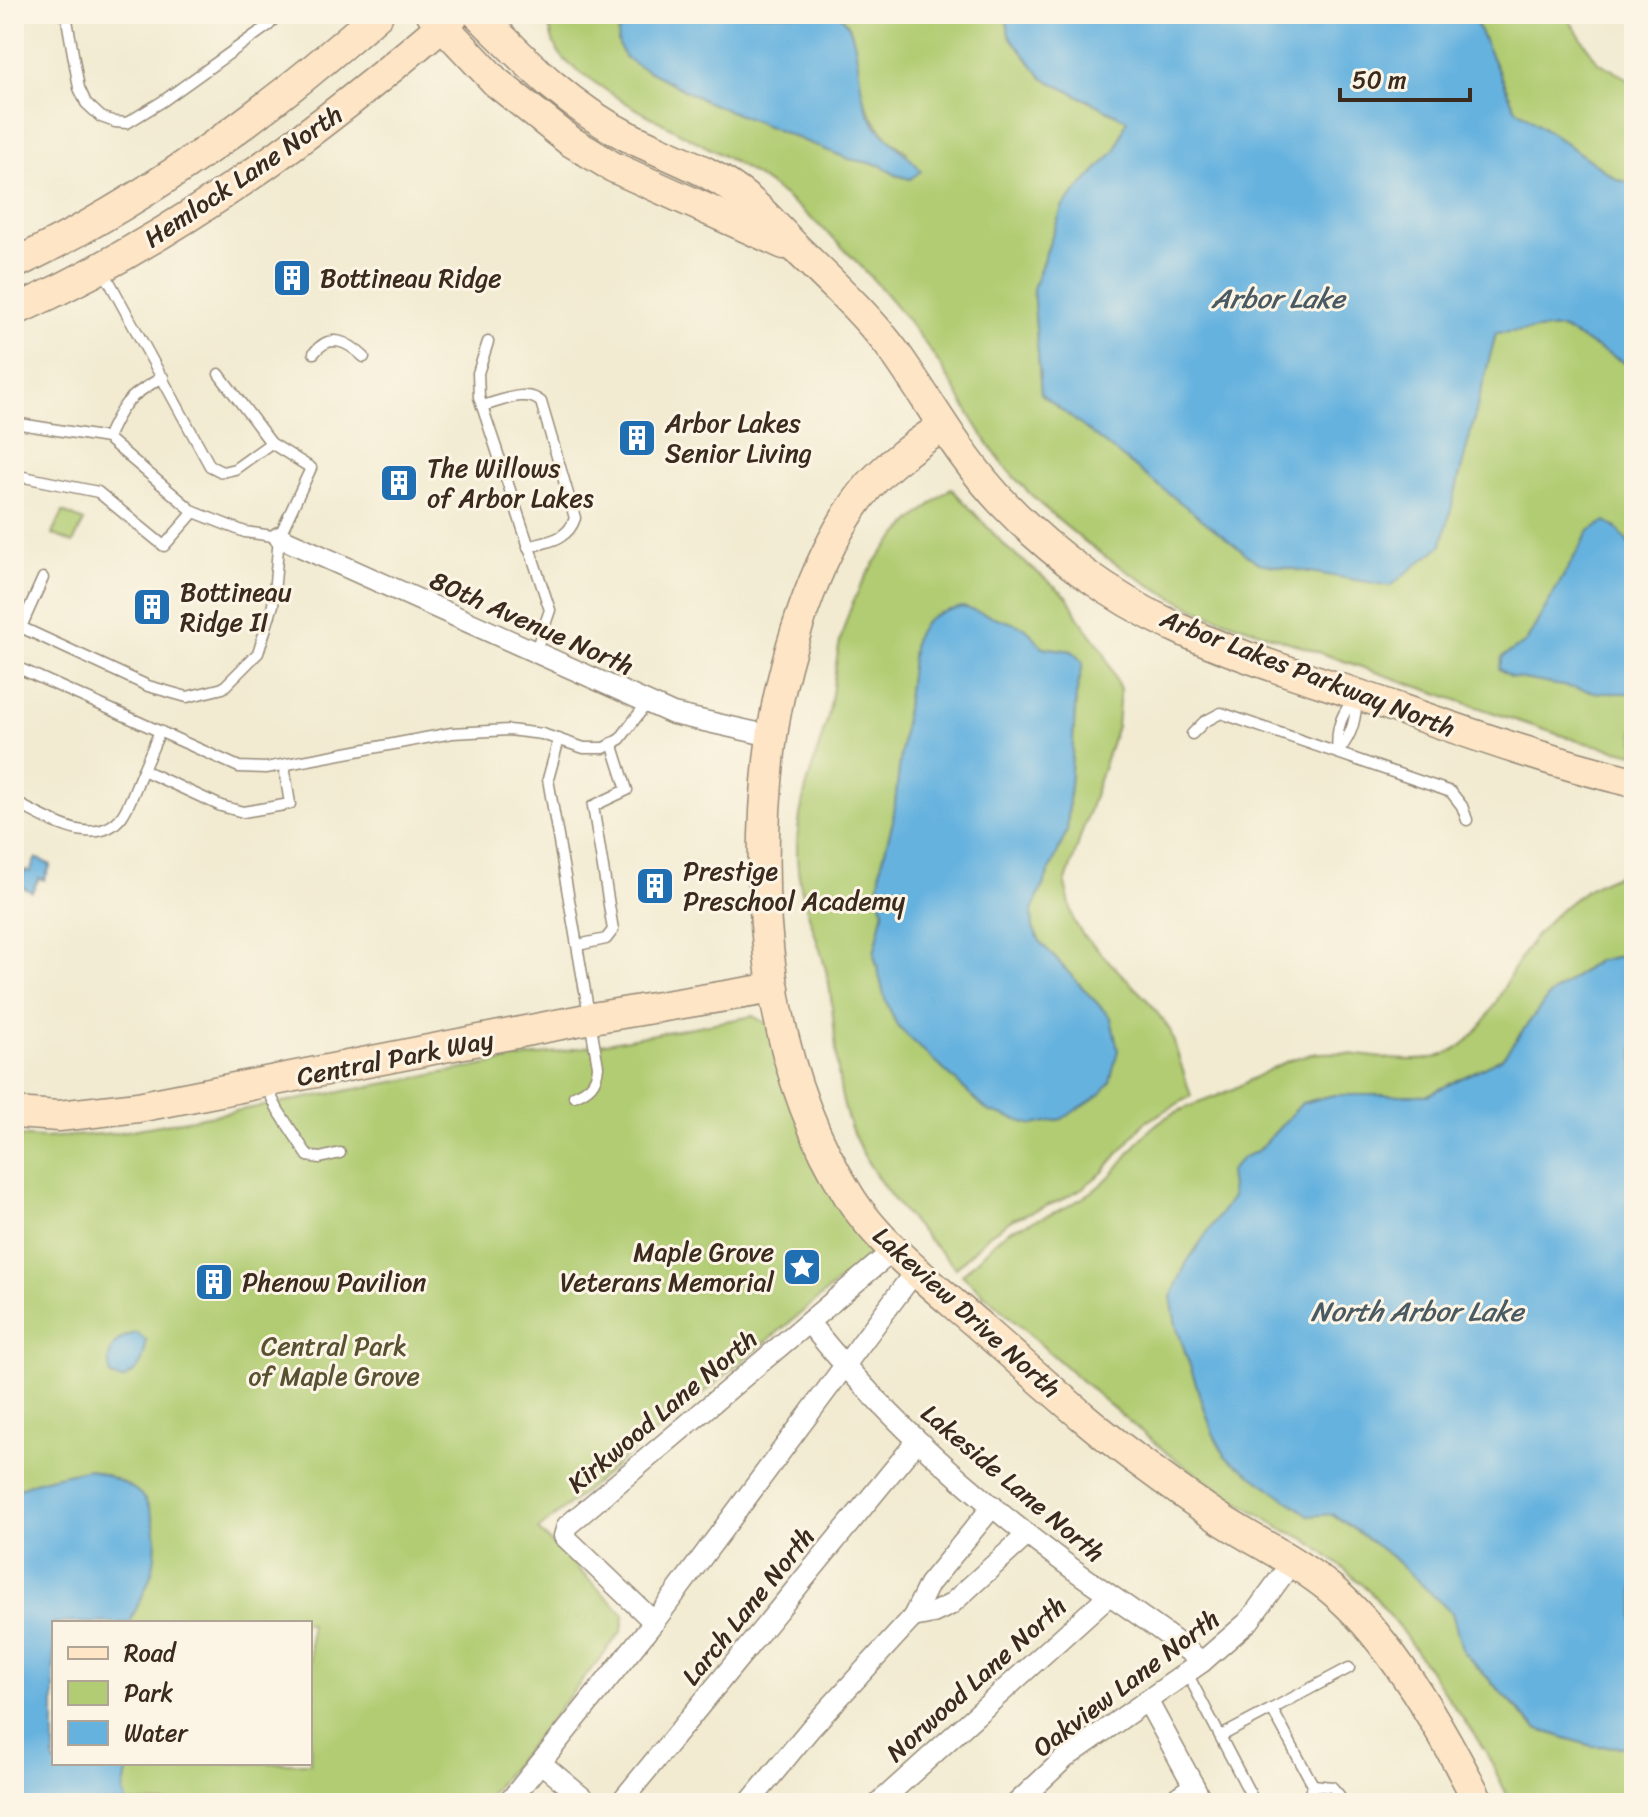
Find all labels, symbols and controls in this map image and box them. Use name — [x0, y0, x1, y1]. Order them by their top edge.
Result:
scale bar — [1340, 52, 1470, 102]
text: 50 m — [1352, 59, 1407, 101]
street label: Hemlock Lane North — [134, 92, 352, 260]
place label: Bottineau Ridge — [320, 255, 502, 301]
building icon: Bottineau Ridge — [271, 257, 313, 299]
water label: Arbor Lake — [1210, 274, 1347, 323]
place label: Arbor Lakes Senior Living — [664, 400, 812, 476]
building icon: Arbor Lakes Senior Living — [616, 417, 658, 459]
place label: The Willows of Arbor Lakes — [427, 445, 594, 521]
building icon: The Willows of Arbor Lakes — [378, 462, 420, 504]
street label: 80th Avenue North — [422, 557, 642, 689]
place label: Bottineau Ridge II — [180, 569, 292, 645]
building icon: Bottineau Ridge II — [131, 586, 173, 628]
street label: Arbor Lakes Parkway North — [1153, 595, 1462, 751]
place label: Prestige Preschool Academy — [683, 848, 906, 924]
building icon: Prestige Preschool Academy — [634, 865, 676, 907]
street label: Central Park Way — [293, 1016, 498, 1100]
street label: Lakeview Drive North — [862, 1214, 1072, 1410]
place label: Maple Grove Veterans Memorial — [560, 1229, 775, 1305]
place icon: Maple Grove Veterans Memorial — [781, 1246, 823, 1288]
place label: Phenow Pavilion — [242, 1259, 426, 1305]
building icon: Phenow Pavilion — [193, 1261, 235, 1303]
water label: North Arbor Lake — [1311, 1287, 1526, 1336]
street label: Kirkwood Lane North — [556, 1317, 768, 1505]
park label: Central Park of Maple Grove — [248, 1323, 420, 1399]
street label: Lakeside Lane North — [910, 1392, 1116, 1574]
street label: Larch Lane North — [669, 1516, 827, 1696]
street label: Norwood Lane North — [875, 1584, 1077, 1774]
street label: Oakview Lane North — [1022, 1597, 1230, 1769]
legend — [52, 1621, 312, 1765]
text: Road — [124, 1632, 178, 1674]
text: Park — [124, 1672, 173, 1714]
text: Water — [124, 1712, 189, 1754]

